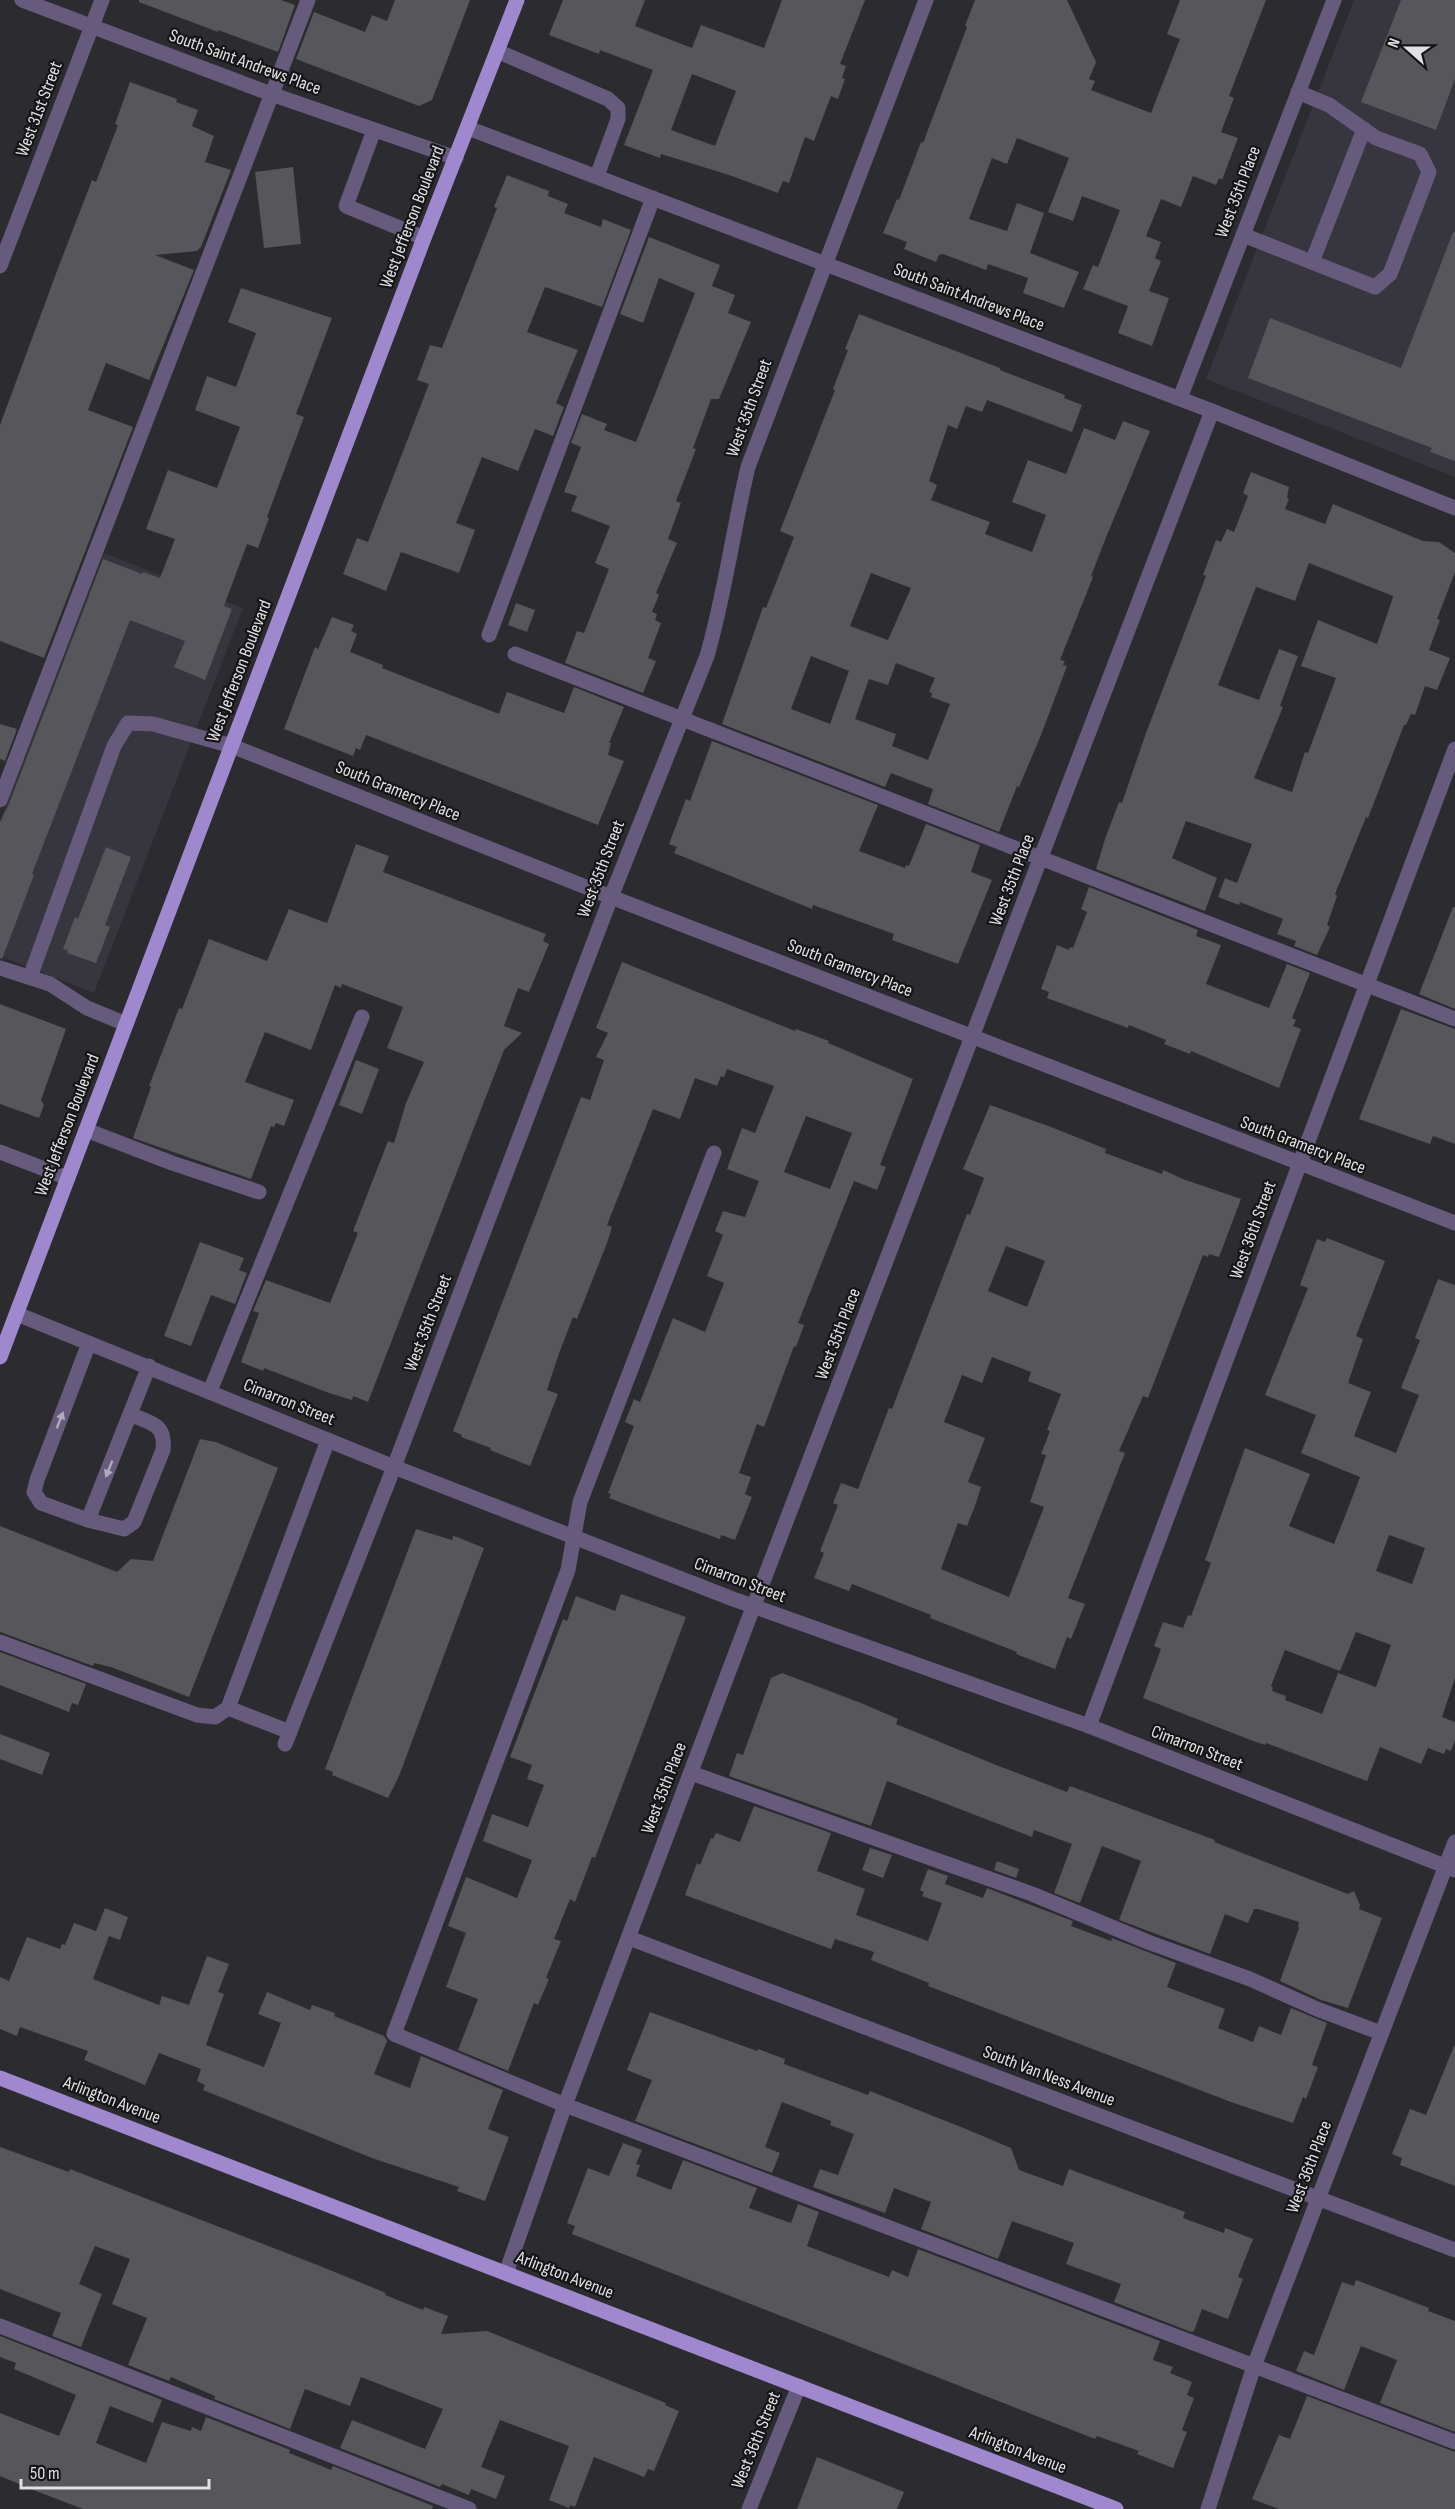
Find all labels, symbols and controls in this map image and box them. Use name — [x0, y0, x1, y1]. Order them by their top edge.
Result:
north arrow — [1377, 18, 1437, 78]
street label: South Saint Andrews Place — [166, 25, 324, 99]
text: N — [1384, 36, 1405, 51]
street label: West 31st Street — [11, 58, 67, 159]
street label: West Jefferson Boulevard — [375, 143, 449, 291]
street label: West 35th Place — [1211, 143, 1265, 241]
street label: South Saint Andrews Place — [891, 259, 1047, 335]
street label: West 35th Street — [722, 356, 777, 460]
street label: West Jefferson Boulevard — [202, 597, 276, 745]
street label: South Gramercy Place — [333, 756, 463, 826]
street label: West 35th Street — [573, 817, 629, 920]
street label: West 35th Place — [985, 831, 1039, 929]
street label: South Gramercy Place — [784, 934, 916, 1002]
street label: West Jefferson Boulevard — [30, 1051, 104, 1199]
street label: South Gramercy Place — [1237, 1111, 1369, 1179]
street label: West 36th Street — [1226, 1178, 1281, 1282]
street label: West 35th Street — [400, 1271, 456, 1374]
street label: West 35th Place — [811, 1285, 865, 1383]
street label: Cimarron Street — [240, 1374, 338, 1430]
one-way arrow — [56, 1411, 65, 1429]
one-way arrow — [104, 1460, 113, 1478]
street label: Cimarron Street — [691, 1553, 789, 1607]
street label: Cimarron Street — [1148, 1721, 1246, 1775]
street label: West 35th Place — [637, 1739, 691, 1837]
street label: South Van Ness Avenue — [980, 2041, 1118, 2111]
street label: Arlington Avenue — [59, 2071, 164, 2128]
street label: West 36th Place — [1282, 2118, 1336, 2216]
street label: Arlington Avenue — [512, 2246, 617, 2303]
street label: West 36th Street — [727, 2388, 785, 2492]
street label: Arlington Avenue — [965, 2421, 1070, 2478]
scale bar — [21, 2452, 208, 2490]
text: 50 m — [30, 2463, 60, 2484]

